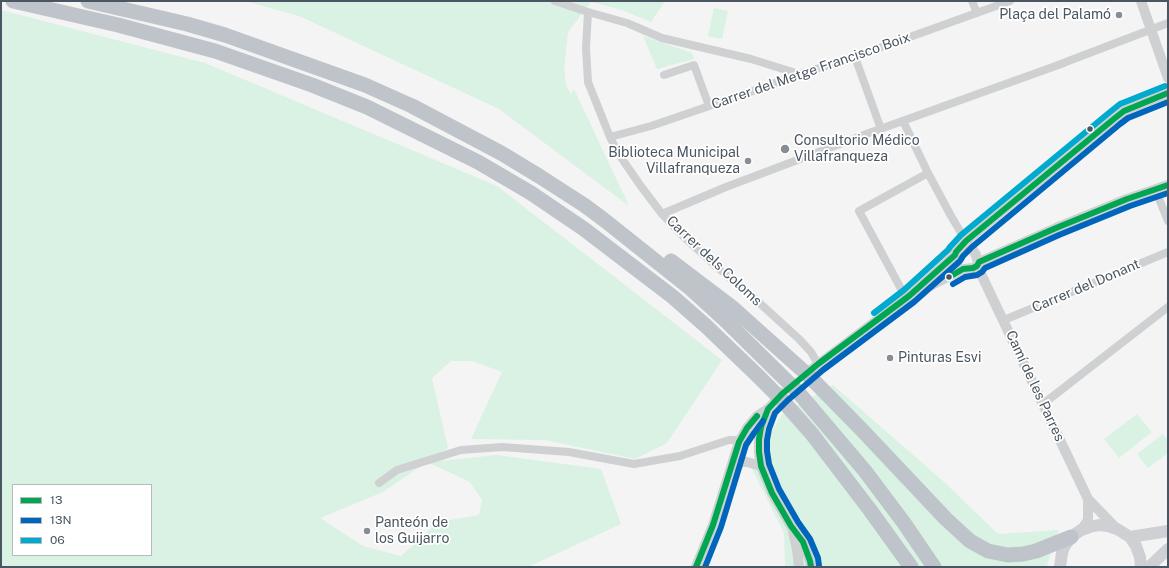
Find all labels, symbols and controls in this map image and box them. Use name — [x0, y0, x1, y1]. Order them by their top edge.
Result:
place label: Plaça del Palamó — [999, 7, 1111, 23]
marker: Plaça del Palamó — [1114, 10, 1124, 20]
street label: Carrer del Metge Francisco Boix — [709, 29, 913, 113]
unlabelled marker — [1085, 124, 1095, 134]
place label: Consultorio Médico Villafranqueza — [794, 133, 920, 166]
marker: Consultorio Médico Villafranqueza — [779, 143, 791, 155]
place label: Biblioteca Municipal Villafranqueza — [608, 145, 740, 178]
marker: Biblioteca Municipal Villafranqueza — [743, 156, 753, 166]
street label: Carrer dels Coloms — [663, 213, 765, 309]
street label: Carrer del Donant — [1030, 256, 1142, 316]
unlabelled marker — [944, 272, 954, 282]
street label: Camí de les Parres — [1002, 328, 1068, 444]
place label: Pinturas Esvi — [898, 350, 981, 366]
marker: Pinturas Esvi — [885, 353, 895, 363]
legend — [12, 484, 152, 556]
text: 13 — [50, 493, 62, 507]
text: 13N — [50, 513, 72, 527]
place label: Panteón de los Guijarro — [375, 515, 449, 548]
marker: Panteón de los Guijarro — [362, 526, 372, 536]
text: 06 — [50, 533, 65, 547]

